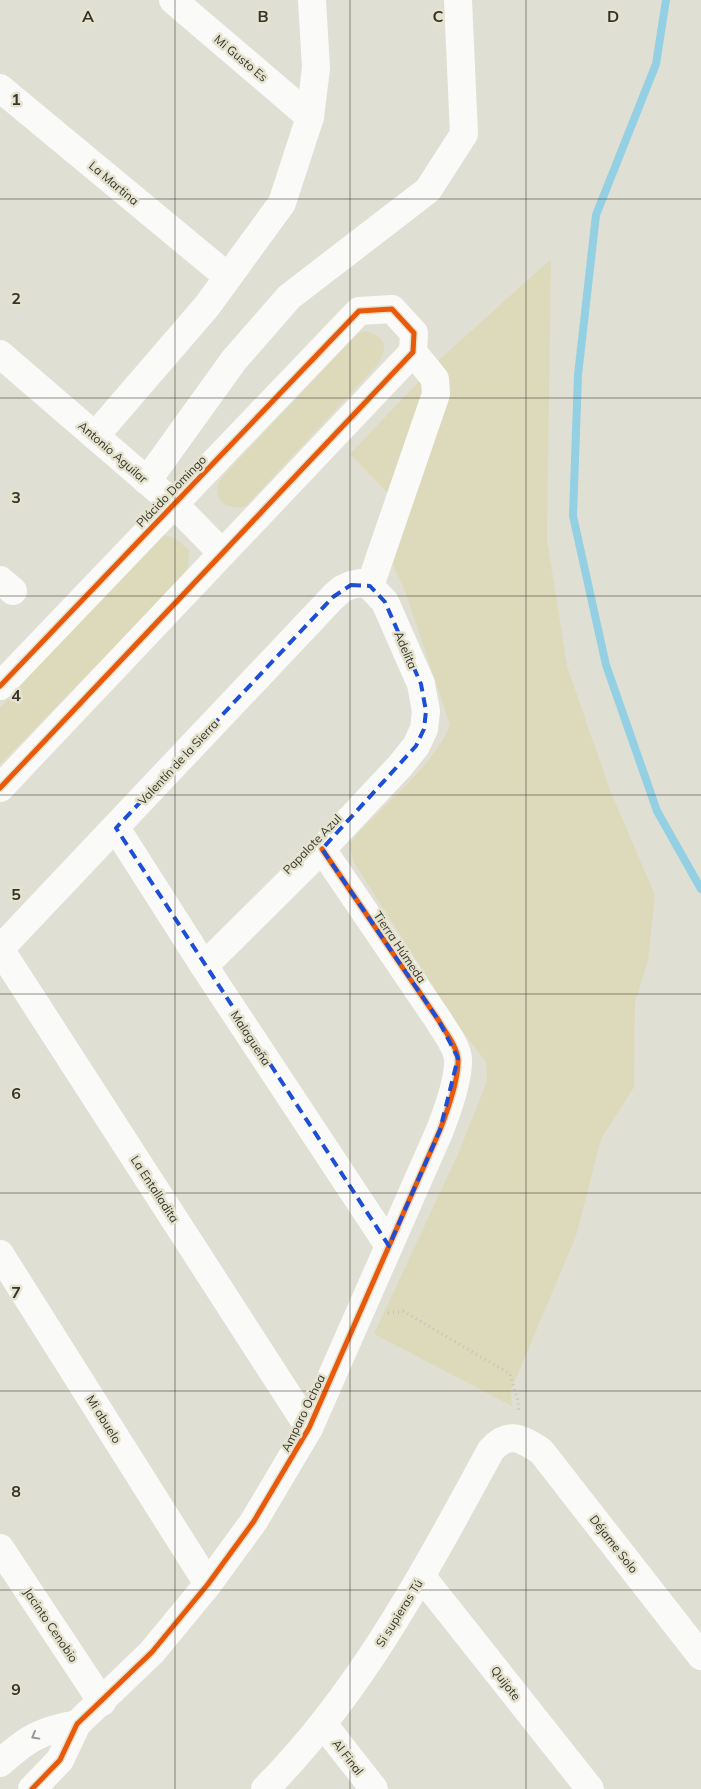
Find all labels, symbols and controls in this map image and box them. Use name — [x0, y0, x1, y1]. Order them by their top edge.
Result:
text: A — [82, 6, 94, 26]
text: B — [257, 6, 269, 26]
text: C — [433, 6, 444, 26]
text: D — [607, 6, 619, 26]
street label: Mi Gusto Es — [211, 31, 271, 85]
text: 1 — [11, 89, 21, 109]
street label: La Martina — [86, 158, 142, 208]
text: 2 — [11, 288, 21, 308]
street label: Antonio Aguilar — [75, 418, 151, 487]
street label: Plácido Domingo — [133, 452, 209, 530]
text: 3 — [11, 487, 21, 507]
street label: Adelita — [391, 629, 421, 671]
text: 4 — [11, 685, 21, 705]
street label: Valentín de la Sierra — [135, 716, 221, 808]
street label: Papalote Azul — [280, 811, 344, 877]
text: 5 — [11, 884, 21, 904]
street label: Tierra Húmeda — [371, 908, 429, 986]
street label: Malagueña — [228, 1008, 274, 1068]
text: 6 — [11, 1083, 21, 1103]
street label: La Entalladita — [128, 1153, 182, 1225]
text: 7 — [11, 1282, 21, 1302]
street label: Amparo Ochoa — [278, 1372, 328, 1454]
street label: Mi abuelo — [83, 1392, 125, 1446]
text: 8 — [11, 1481, 21, 1501]
street label: Déjame Solo — [587, 1512, 641, 1576]
street label: Si supieras Tú — [372, 1576, 426, 1650]
street label: Jacinto Cenobio — [21, 1585, 81, 1665]
street label: Quijote — [488, 1663, 524, 1703]
text: 9 — [11, 1679, 21, 1699]
one-way arrow — [31, 1730, 40, 1740]
street label: Al Final — [329, 1736, 367, 1778]

